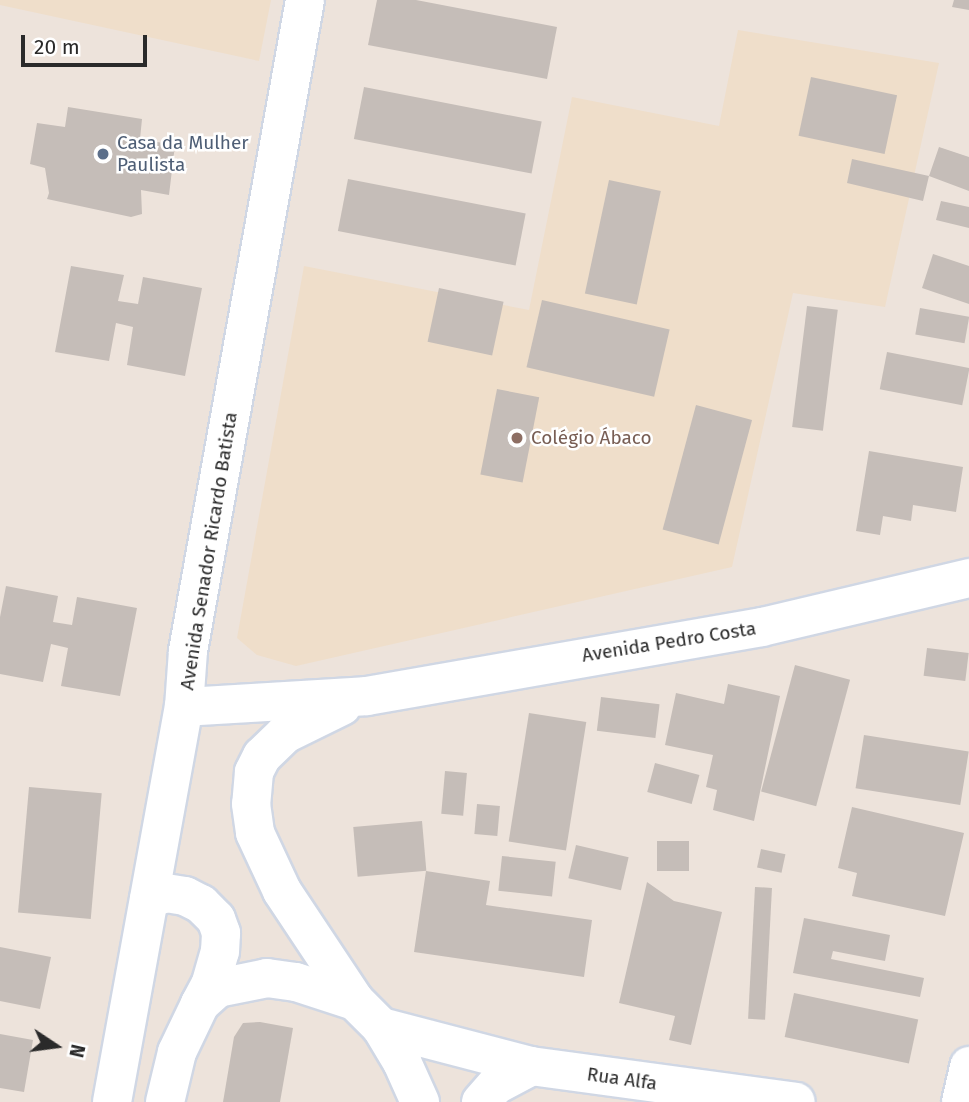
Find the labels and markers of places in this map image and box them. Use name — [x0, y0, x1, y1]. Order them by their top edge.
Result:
place label: Casa da Mulher Paulista — [117, 132, 249, 176]
marker: Casa da Mulher Paulista — [95, 146, 111, 162]
place label: Colégio Ábaco — [531, 427, 652, 449]
marker: Colégio Ábaco — [509, 430, 525, 446]

